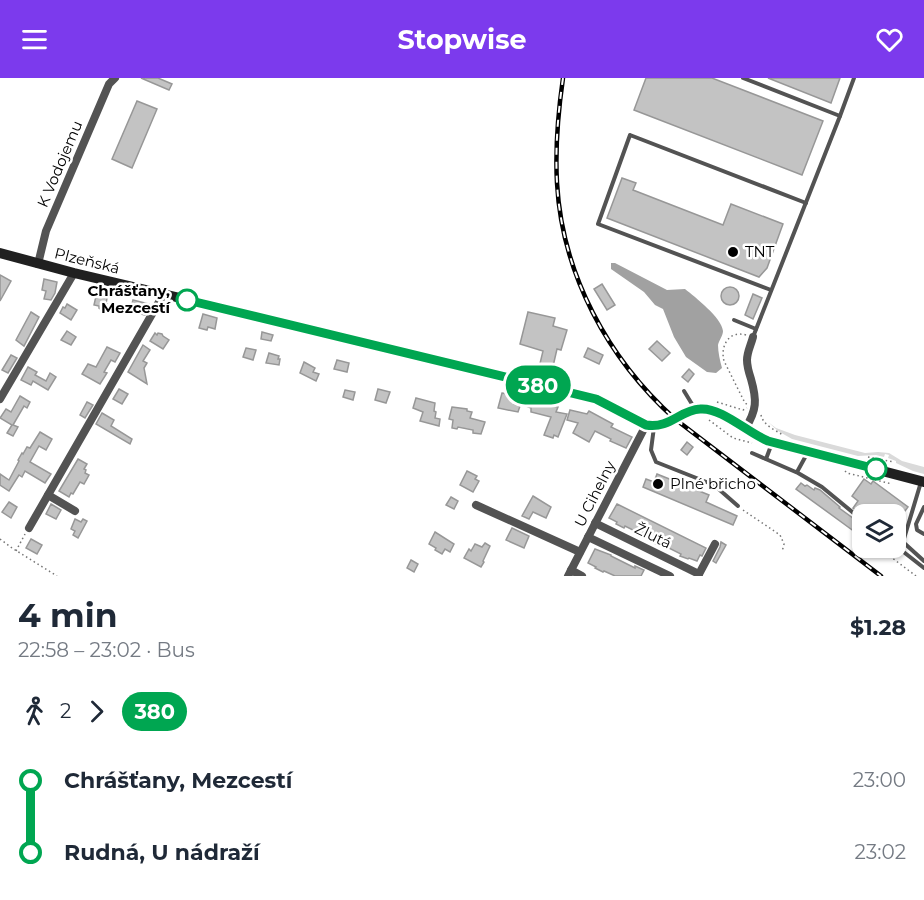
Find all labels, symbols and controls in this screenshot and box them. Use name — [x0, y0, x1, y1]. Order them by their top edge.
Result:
icon: menu — [18, 23, 51, 56]
text: Stopwise — [397, 23, 527, 56]
icon: heart — [873, 23, 906, 56]
street label: K Vodojemu — [33, 118, 86, 210]
place label: TNT — [745, 242, 775, 261]
street label: Plzeňská — [53, 243, 122, 278]
marker: TNT — [726, 245, 740, 259]
place label: Chrášťany, Mezcestí — [88, 281, 171, 317]
marker: Chrášťany, Mezcestí — [176, 289, 198, 311]
line badge: 380 — [504, 366, 572, 404]
text: 380 — [518, 373, 558, 398]
street label: U Cihelny — [570, 457, 620, 530]
unlabelled marker — [865, 458, 887, 480]
place label: Plné břicho — [670, 474, 756, 493]
marker: Plné břicho — [651, 477, 665, 491]
map controls — [852, 504, 906, 558]
button: layers — [852, 504, 906, 558]
street label: Žlutá — [632, 519, 675, 553]
text: 4 min — [18, 595, 117, 635]
text: $1.28 — [850, 614, 906, 641]
text: 22:58 – 23:02 · Bus — [18, 638, 195, 662]
icon: walk — [18, 695, 51, 728]
icon: forward — [80, 695, 113, 728]
text: 2 — [60, 699, 71, 723]
text: 380 — [134, 699, 175, 724]
text: Chrášťany, Mezcestí — [64, 767, 292, 794]
text: 23:00 — [853, 768, 906, 792]
text: Rudná, U nádraží — [64, 839, 260, 866]
text: 23:02 — [855, 840, 906, 864]

